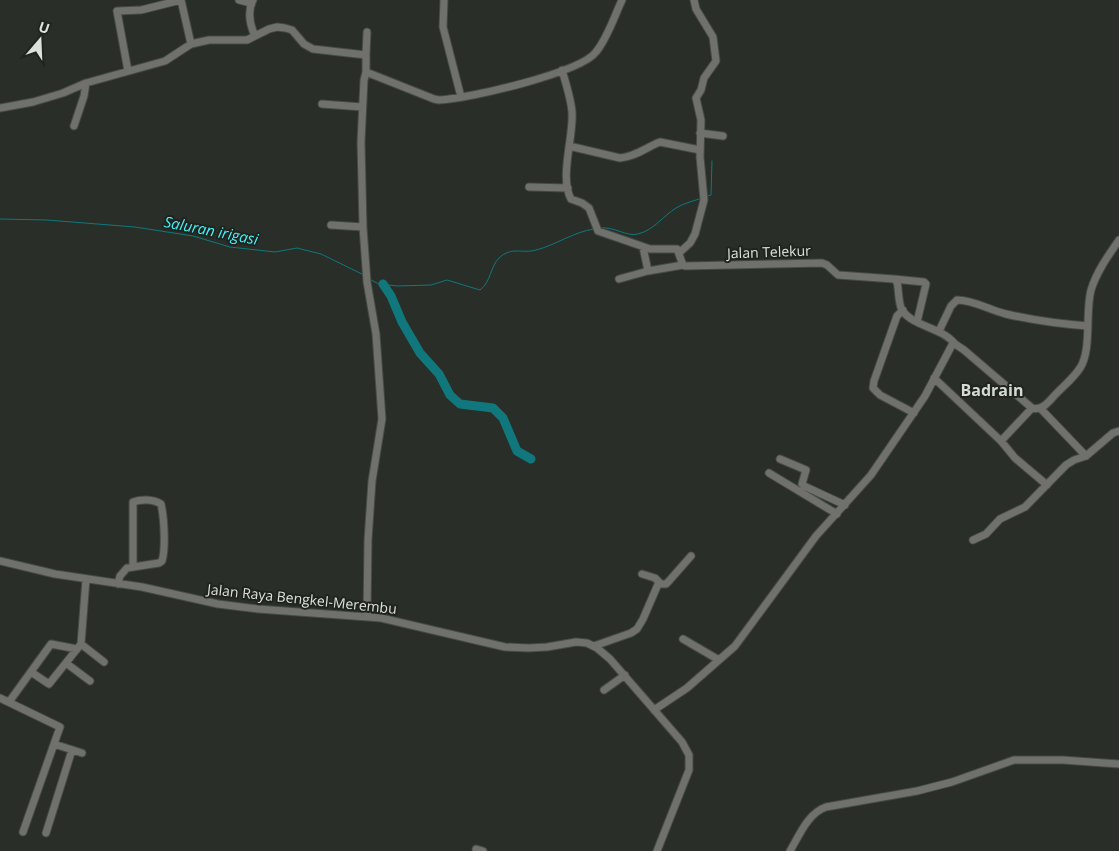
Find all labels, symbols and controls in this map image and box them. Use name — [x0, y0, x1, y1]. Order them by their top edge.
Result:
north arrow — [15, 15, 65, 65]
text: U — [36, 17, 52, 38]
water label: Saluran irigasi — [162, 211, 260, 249]
street label: Jalan Telekur — [725, 241, 811, 263]
district label: Badrain — [961, 379, 1023, 401]
street label: Jalan Raya Bengkel-Merembu — [204, 579, 398, 618]

